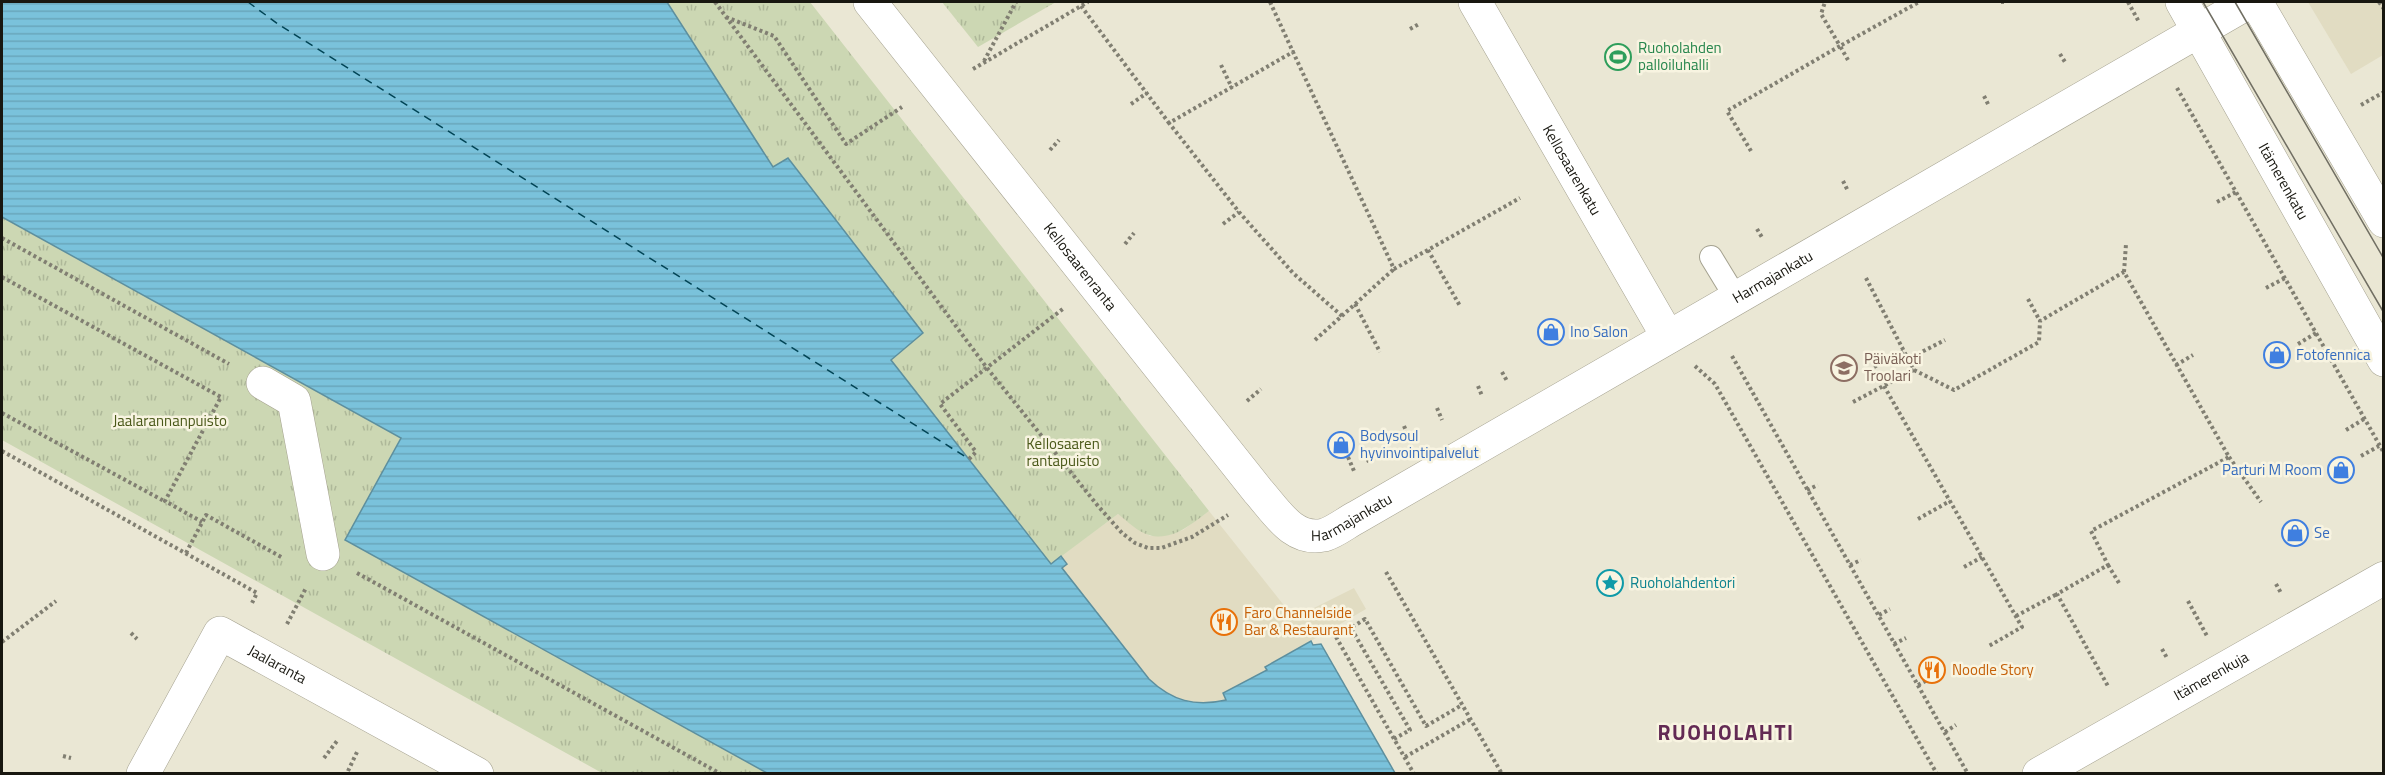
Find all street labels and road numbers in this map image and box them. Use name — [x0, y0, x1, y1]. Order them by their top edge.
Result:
street label: Kellosaarenkatu — [1537, 120, 1608, 219]
street label: Itämerenkatu — [2253, 138, 2315, 224]
street label: Kellosaarenranta — [1038, 217, 1123, 316]
street label: Harmajankatu — [1728, 244, 1817, 309]
street label: Harmajankatu — [1311, 487, 1396, 547]
street label: Jaalaranta — [244, 639, 311, 690]
street label: Itämerenkuja — [2169, 645, 2253, 706]

